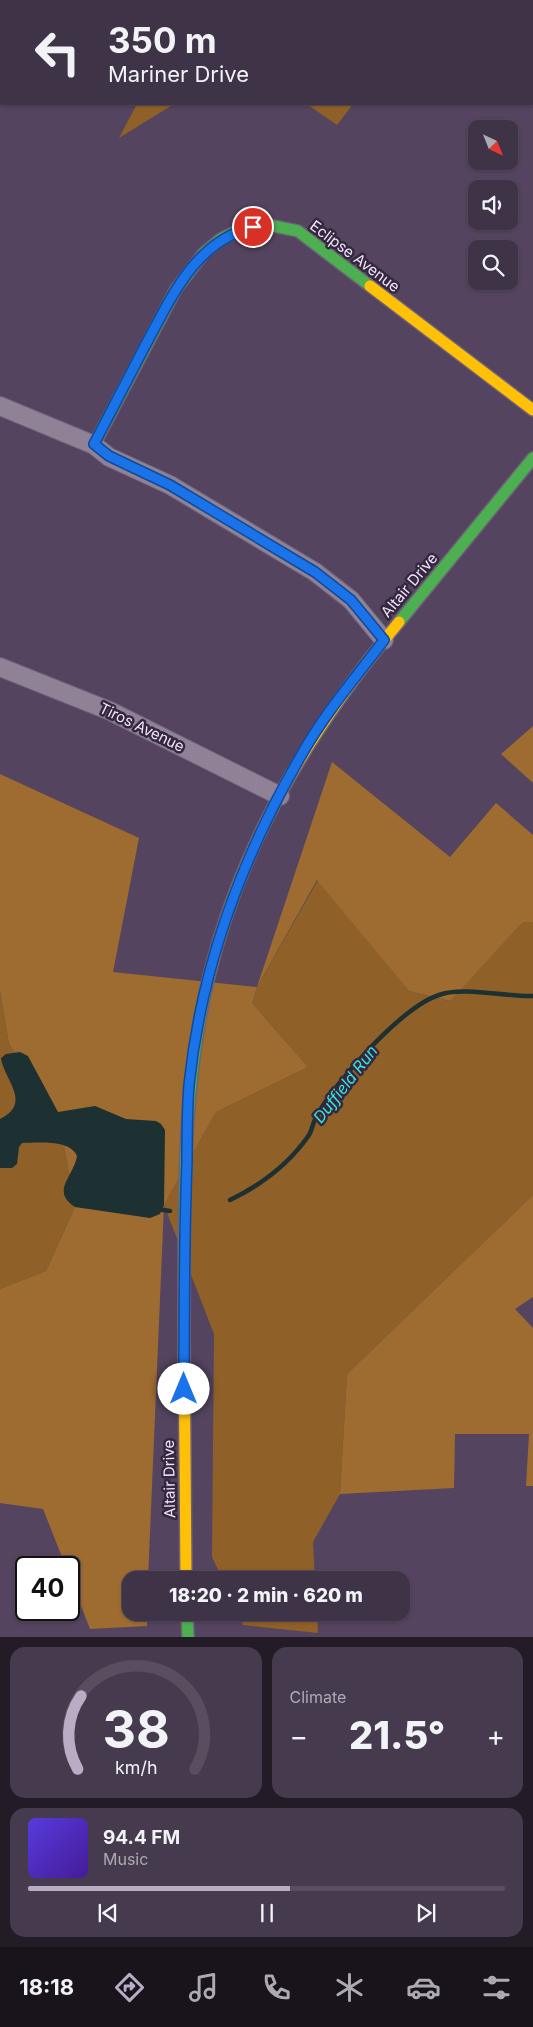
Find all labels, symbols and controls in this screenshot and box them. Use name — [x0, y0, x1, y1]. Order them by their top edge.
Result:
text: 350 m — [108, 19, 217, 61]
icon: left — [25, 20, 90, 85]
text: Mariner Drive — [108, 61, 249, 87]
north arrow — [468, 120, 518, 170]
map controls — [468, 120, 518, 290]
button: sound — [468, 180, 518, 230]
pin — [232, 206, 274, 248]
icon: arrive — [239, 213, 267, 241]
street label: Eclipse Avenue — [306, 216, 404, 296]
button: search — [468, 240, 518, 290]
street label: Altair Drive — [377, 549, 441, 621]
street label: Tiros Avenue — [96, 698, 188, 756]
water label: Duffield Run — [309, 1041, 381, 1127]
position arrow — [157, 1362, 209, 1414]
street label: Altair Drive — [159, 1440, 179, 1518]
speed limit sign: 40 — [15, 1556, 80, 1621]
text: 18:20 · 2 min · 620 m — [169, 1584, 363, 1607]
text: Climate — [290, 1687, 346, 1707]
text: 38 — [102, 1698, 169, 1761]
text: 21.5° — [349, 1712, 445, 1758]
text: − — [290, 1719, 308, 1753]
text: + — [486, 1719, 505, 1753]
text: km/h — [115, 1757, 157, 1778]
text: 94.4 FM — [103, 1826, 180, 1849]
text: Music — [103, 1849, 148, 1869]
icon: previous — [94, 1899, 122, 1927]
icon: pause — [253, 1899, 281, 1927]
icon: next — [412, 1899, 440, 1927]
icon: directions — [112, 1970, 147, 2005]
icon: music — [186, 1970, 221, 2005]
icon: phone — [259, 1970, 294, 2005]
icon: climate — [332, 1970, 367, 2005]
icon: car — [406, 1970, 441, 2005]
icon: filters — [479, 1970, 514, 2005]
text: 18:18 — [19, 1974, 74, 2000]

